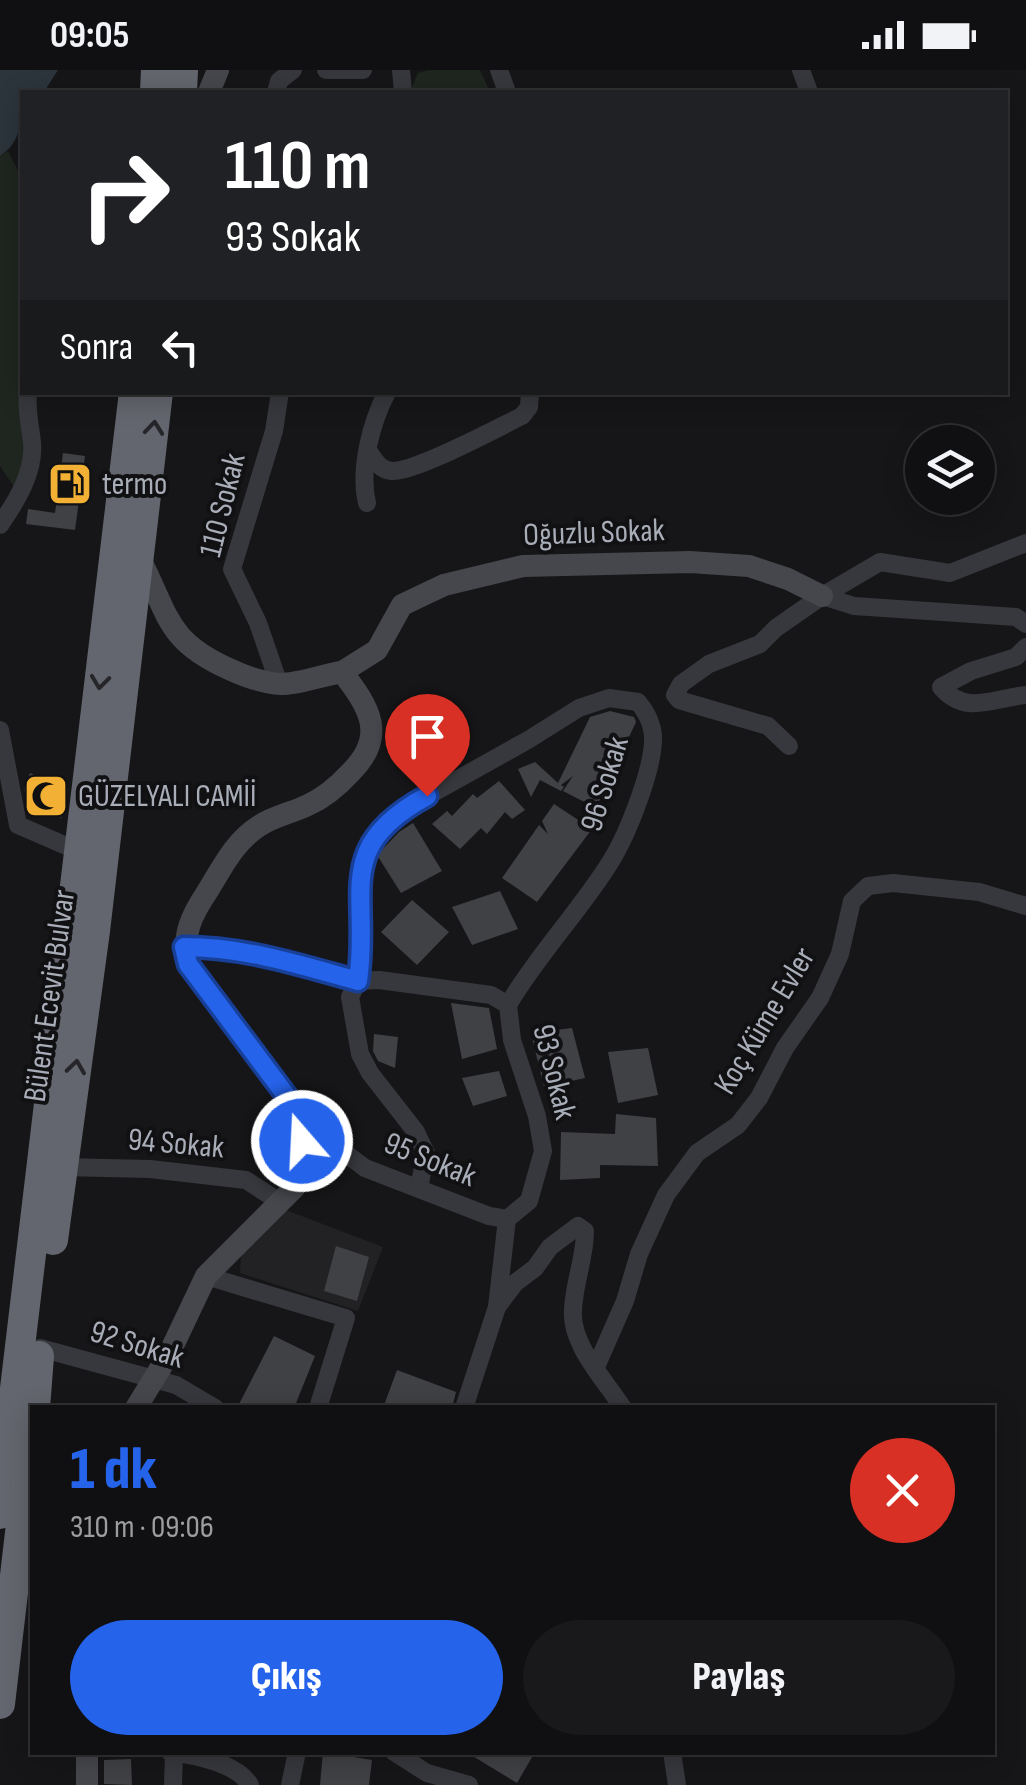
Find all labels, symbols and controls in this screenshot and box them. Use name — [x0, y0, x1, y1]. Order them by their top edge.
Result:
text: 09:05 — [50, 13, 129, 58]
text: 110 m — [225, 125, 371, 209]
icon: right — [60, 130, 190, 260]
text: 93 Sokak — [225, 210, 361, 265]
icon: left — [153, 320, 208, 375]
text: Sonra — [60, 325, 133, 370]
one-way arrow — [143, 420, 165, 436]
map controls — [905, 425, 995, 515]
button: layers — [905, 425, 995, 515]
street label: 110 Sokak — [191, 449, 255, 561]
fuel station icon: termo — [47, 461, 93, 507]
place label: termo — [102, 465, 167, 504]
street label: Oğuzlu Sokak — [523, 511, 665, 555]
one-way arrow — [90, 673, 111, 690]
pin — [385, 694, 470, 797]
icon: arrive — [400, 709, 455, 764]
street label: 96 Sokak — [572, 732, 638, 836]
mosque icon: GÜZELYALI CAMİİ — [23, 773, 69, 819]
place label: GÜZELYALI CAMİİ — [78, 777, 256, 816]
street label: Bülent Ecevit Bulvar — [16, 887, 84, 1105]
street label: Koç Küme Evler — [706, 940, 824, 1102]
street label: 93 Sokak — [523, 1021, 585, 1123]
one-way arrow — [64, 1059, 85, 1076]
position arrow — [250, 1089, 354, 1193]
street label: 94 Sokak — [126, 1120, 226, 1168]
street label: 95 Sokak — [378, 1124, 482, 1196]
street label: 92 Sokak — [85, 1312, 189, 1378]
text: 1 dk — [70, 1434, 157, 1506]
button: close — [850, 1438, 955, 1543]
text: 310 m · 09:06 — [70, 1508, 214, 1547]
button: Çıkış — [70, 1620, 503, 1735]
button: Paylaş — [523, 1620, 955, 1735]

